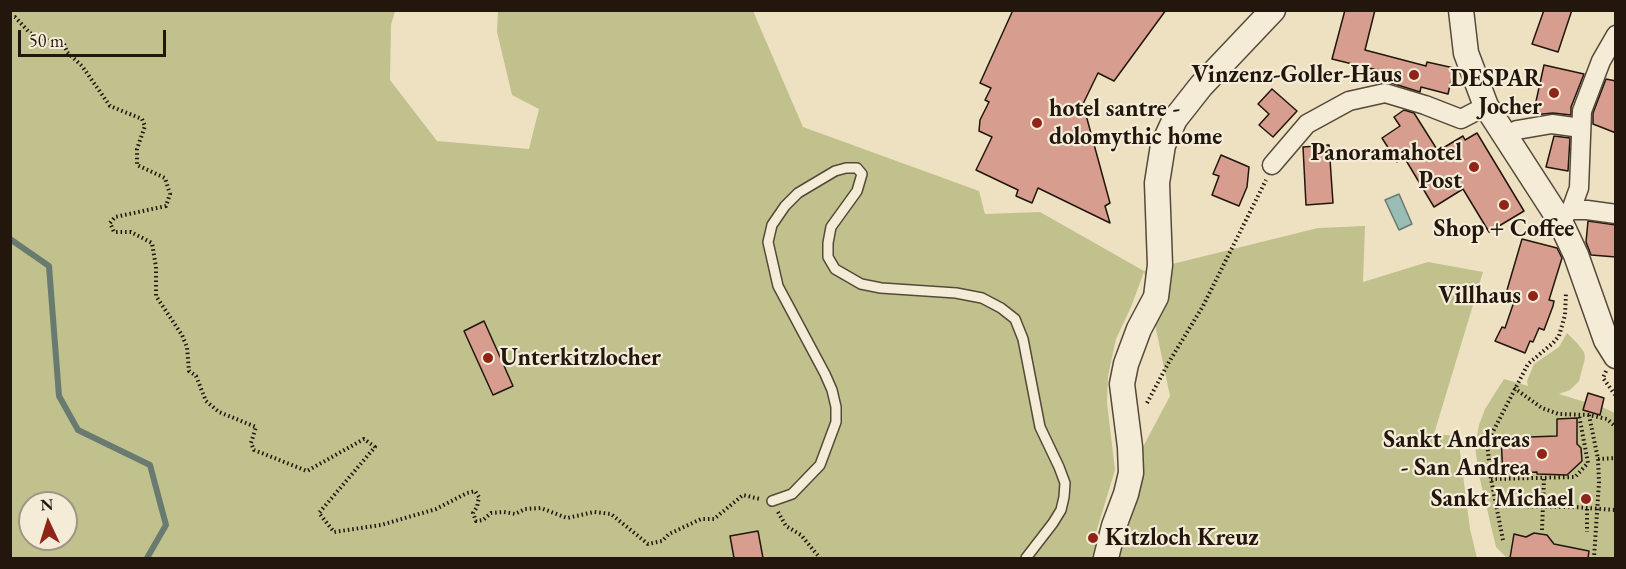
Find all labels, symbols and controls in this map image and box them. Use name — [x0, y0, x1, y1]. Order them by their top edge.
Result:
scale bar — [21, 18, 170, 56]
text: 50 m — [29, 29, 64, 52]
place label: Vinzenz-Goller-Haus — [1192, 61, 1402, 89]
place label: DESPAR Jocher — [1450, 65, 1542, 121]
marker: Vinzenz-Goller-Haus — [1407, 68, 1421, 82]
marker: DESPAR Jocher — [1547, 86, 1561, 100]
place label: hotel santre - dolomythic home — [1049, 95, 1222, 151]
marker: hotel santre - dolomythic home — [1030, 116, 1044, 130]
place label: Panoramahotel Post — [1310, 139, 1462, 195]
marker: Panoramahotel Post — [1467, 160, 1481, 174]
marker: Shop + Coffee — [1497, 198, 1511, 212]
place label: Shop + Coffee — [1434, 215, 1574, 243]
place label: Villhaus — [1438, 282, 1521, 310]
marker: Villhaus — [1526, 289, 1540, 303]
place label: Unterkitzlocher — [500, 344, 661, 372]
marker: Unterkitzlocher — [481, 351, 495, 365]
place label: Sankt Andreas - San Andrea — [1383, 426, 1530, 482]
marker: Sankt Andreas - San Andrea — [1535, 447, 1549, 461]
place label: Sankt Michael — [1431, 485, 1574, 513]
north arrow — [18, 491, 78, 551]
marker: Sankt Michael — [1579, 492, 1593, 506]
text: N — [40, 494, 54, 515]
place label: Kitzloch Kreuz — [1105, 524, 1259, 552]
marker: Kitzloch Kreuz — [1086, 531, 1100, 545]

